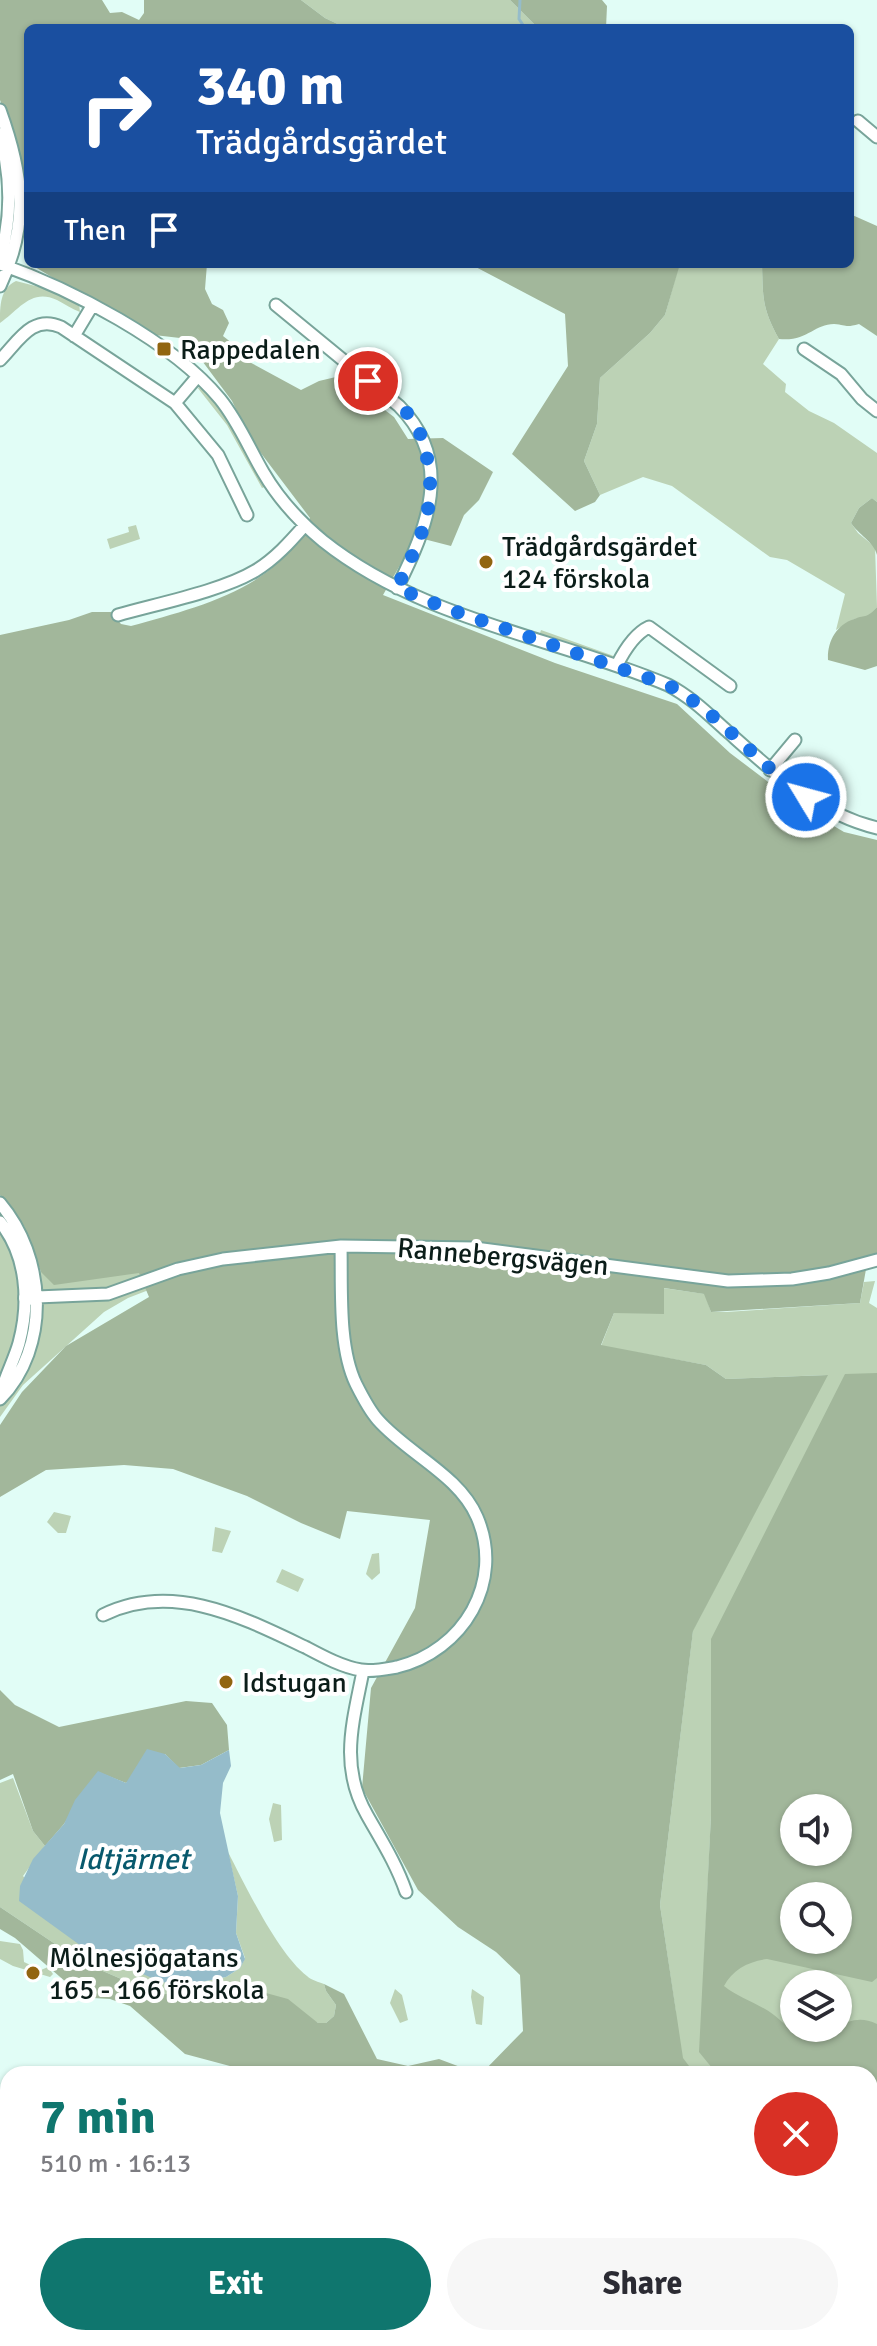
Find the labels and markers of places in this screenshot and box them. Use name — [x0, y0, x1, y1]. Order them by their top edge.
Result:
place label: Rappedalen — [180, 333, 321, 367]
marker: Rappedalen — [155, 340, 173, 358]
pin — [334, 347, 402, 415]
place label: Trädgårdsgärdet 124 förskola — [502, 530, 697, 596]
marker: Trädgårdsgärdet 124 förskola — [477, 553, 495, 571]
place label: Idstugan — [242, 1666, 347, 1700]
marker: Idstugan — [217, 1673, 235, 1691]
place label: Mölnesjögatans 165 - 166 förskola — [49, 1941, 265, 2007]
marker: Mölnesjögatans 165 - 166 förskola — [24, 1964, 42, 1982]

